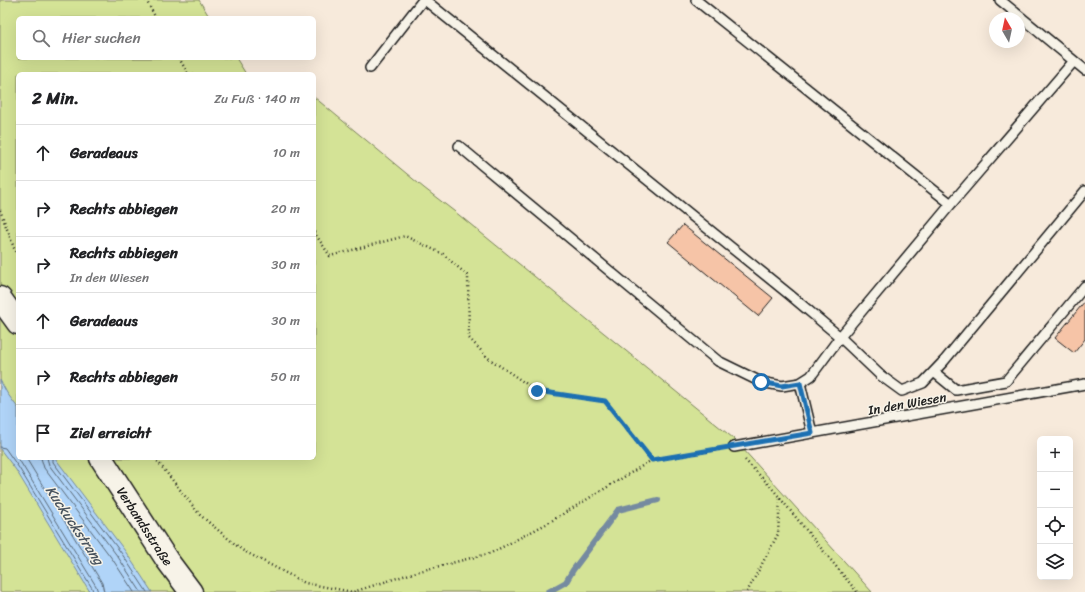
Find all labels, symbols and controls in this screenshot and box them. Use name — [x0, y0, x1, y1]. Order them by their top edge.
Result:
north arrow — [989, 12, 1025, 48]
search box — [16, 16, 316, 60]
text: Hier suchen — [62, 25, 141, 51]
icon: search — [30, 27, 52, 49]
text: 2 Min. — [32, 83, 79, 113]
text: Zu Fuß · 140 m — [214, 87, 300, 110]
text: Geradeaus — [70, 140, 138, 166]
text: 10 m — [273, 141, 300, 164]
icon: ahead — [32, 142, 54, 164]
text: Rechts abbiegen — [70, 196, 178, 222]
text: 20 m — [271, 197, 300, 220]
icon: right — [32, 198, 54, 220]
text: Rechts abbiegen — [70, 240, 178, 266]
text: 30 m — [271, 253, 300, 276]
icon: right — [32, 254, 54, 276]
text: In den Wiesen — [70, 266, 149, 289]
text: Geradeaus — [70, 308, 138, 334]
text: 30 m — [271, 309, 300, 332]
icon: ahead — [32, 310, 54, 332]
text: Rechts abbiegen — [70, 364, 178, 390]
text: 50 m — [270, 365, 300, 388]
icon: right — [32, 366, 54, 388]
route start — [752, 373, 770, 391]
route end — [528, 382, 546, 400]
street label: In den Wiesen — [865, 385, 948, 422]
text: Ziel erreicht — [70, 420, 151, 446]
icon: arrive — [32, 422, 54, 444]
map controls — [1037, 436, 1073, 580]
button: + — [1037, 436, 1073, 472]
button: − — [1037, 472, 1073, 508]
water label: Kuckuckstrang — [39, 480, 111, 571]
street label: Verbandsstraße — [110, 482, 179, 571]
button: locate — [1037, 508, 1073, 544]
button: layers — [1037, 544, 1073, 580]

